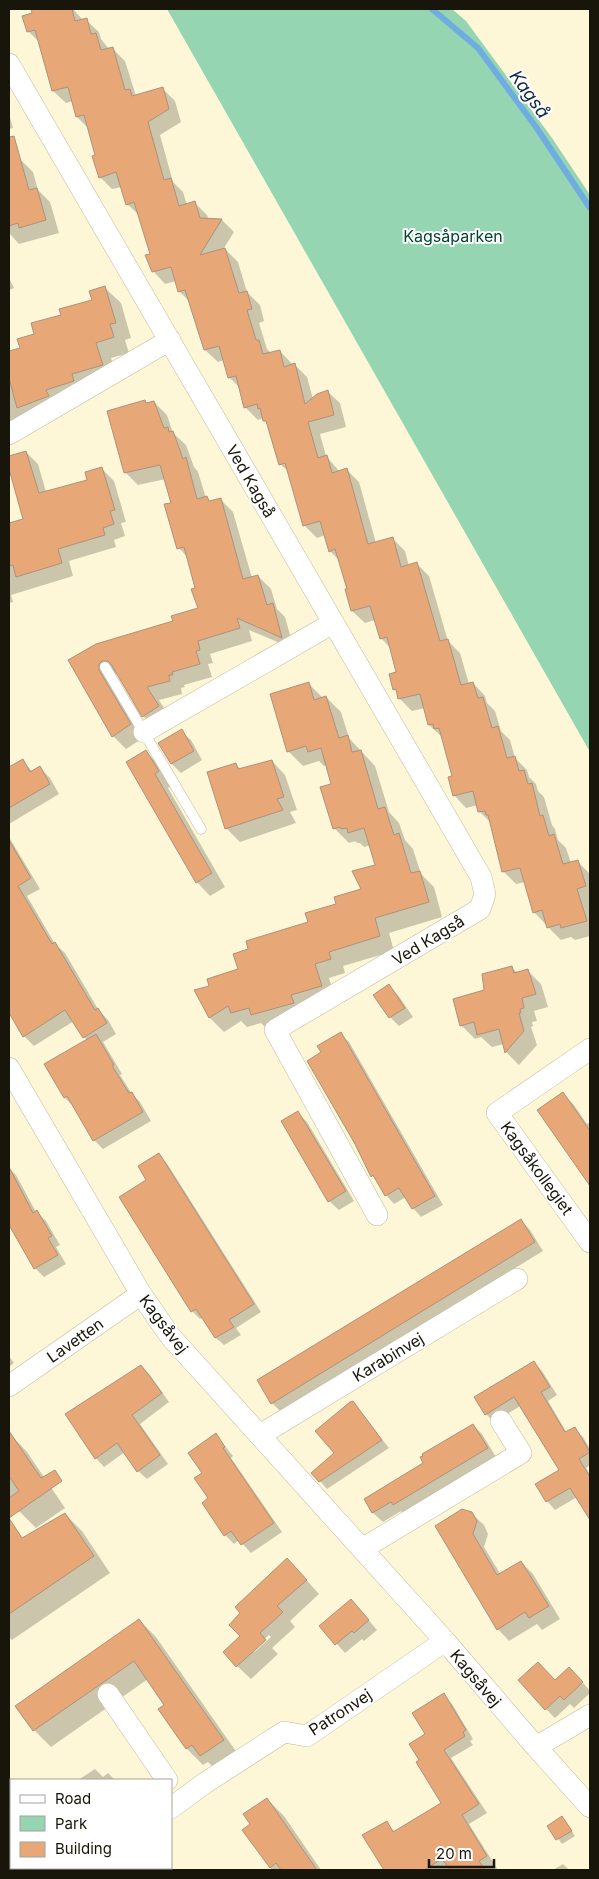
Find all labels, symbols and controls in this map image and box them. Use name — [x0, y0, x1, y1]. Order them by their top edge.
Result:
water label: Kagså — [506, 66, 554, 122]
park label: Kagsåparken — [403, 226, 503, 246]
street label: Ved Kagså — [222, 441, 280, 521]
street label: Ved Kagså — [388, 911, 468, 969]
street label: Kagsåkollegiet — [496, 1117, 578, 1219]
street label: Kagsåvej — [135, 1291, 193, 1357]
street label: Lavetten — [43, 1313, 107, 1367]
street label: Karabinvej — [349, 1328, 427, 1386]
street label: Kagsåvej — [446, 1645, 506, 1711]
street label: Patronvej — [305, 1684, 375, 1740]
legend — [10, 1779, 172, 1869]
text: Road — [55, 1789, 91, 1808]
text: Park — [55, 1814, 88, 1833]
scale bar — [429, 1836, 494, 1868]
text: Building — [55, 1839, 112, 1858]
text: 20 m — [436, 1844, 472, 1863]

